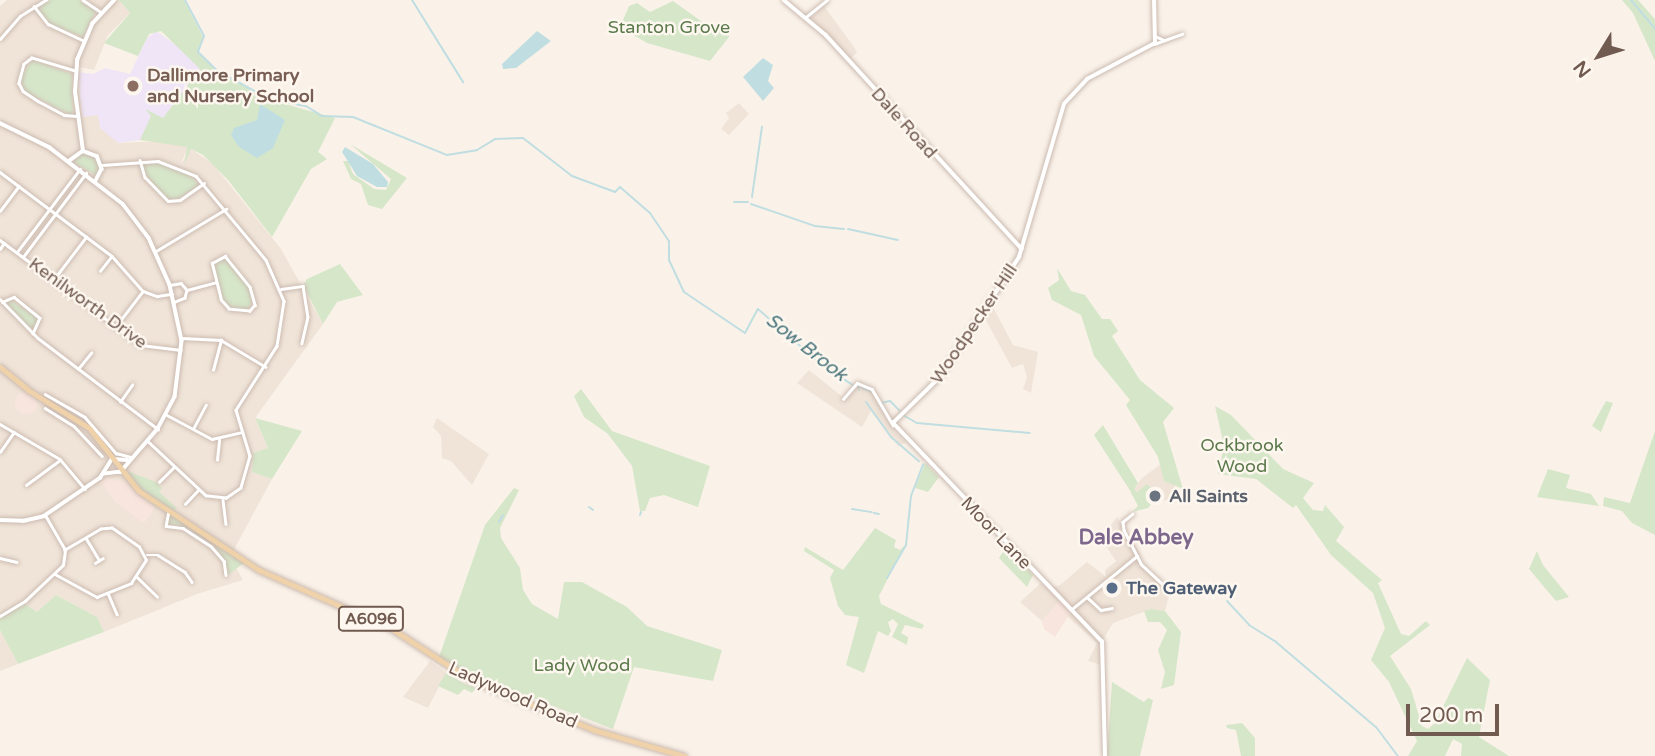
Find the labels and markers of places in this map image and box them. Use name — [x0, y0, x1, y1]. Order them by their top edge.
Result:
place label: Dallimore Primary and Nursery School — [147, 65, 314, 108]
marker: Dallimore Primary and Nursery School — [125, 78, 141, 94]
place label: All Saints — [1169, 485, 1248, 507]
marker: All Saints — [1147, 488, 1163, 504]
place label: The Gateway — [1126, 577, 1237, 599]
marker: The Gateway — [1104, 580, 1120, 596]

